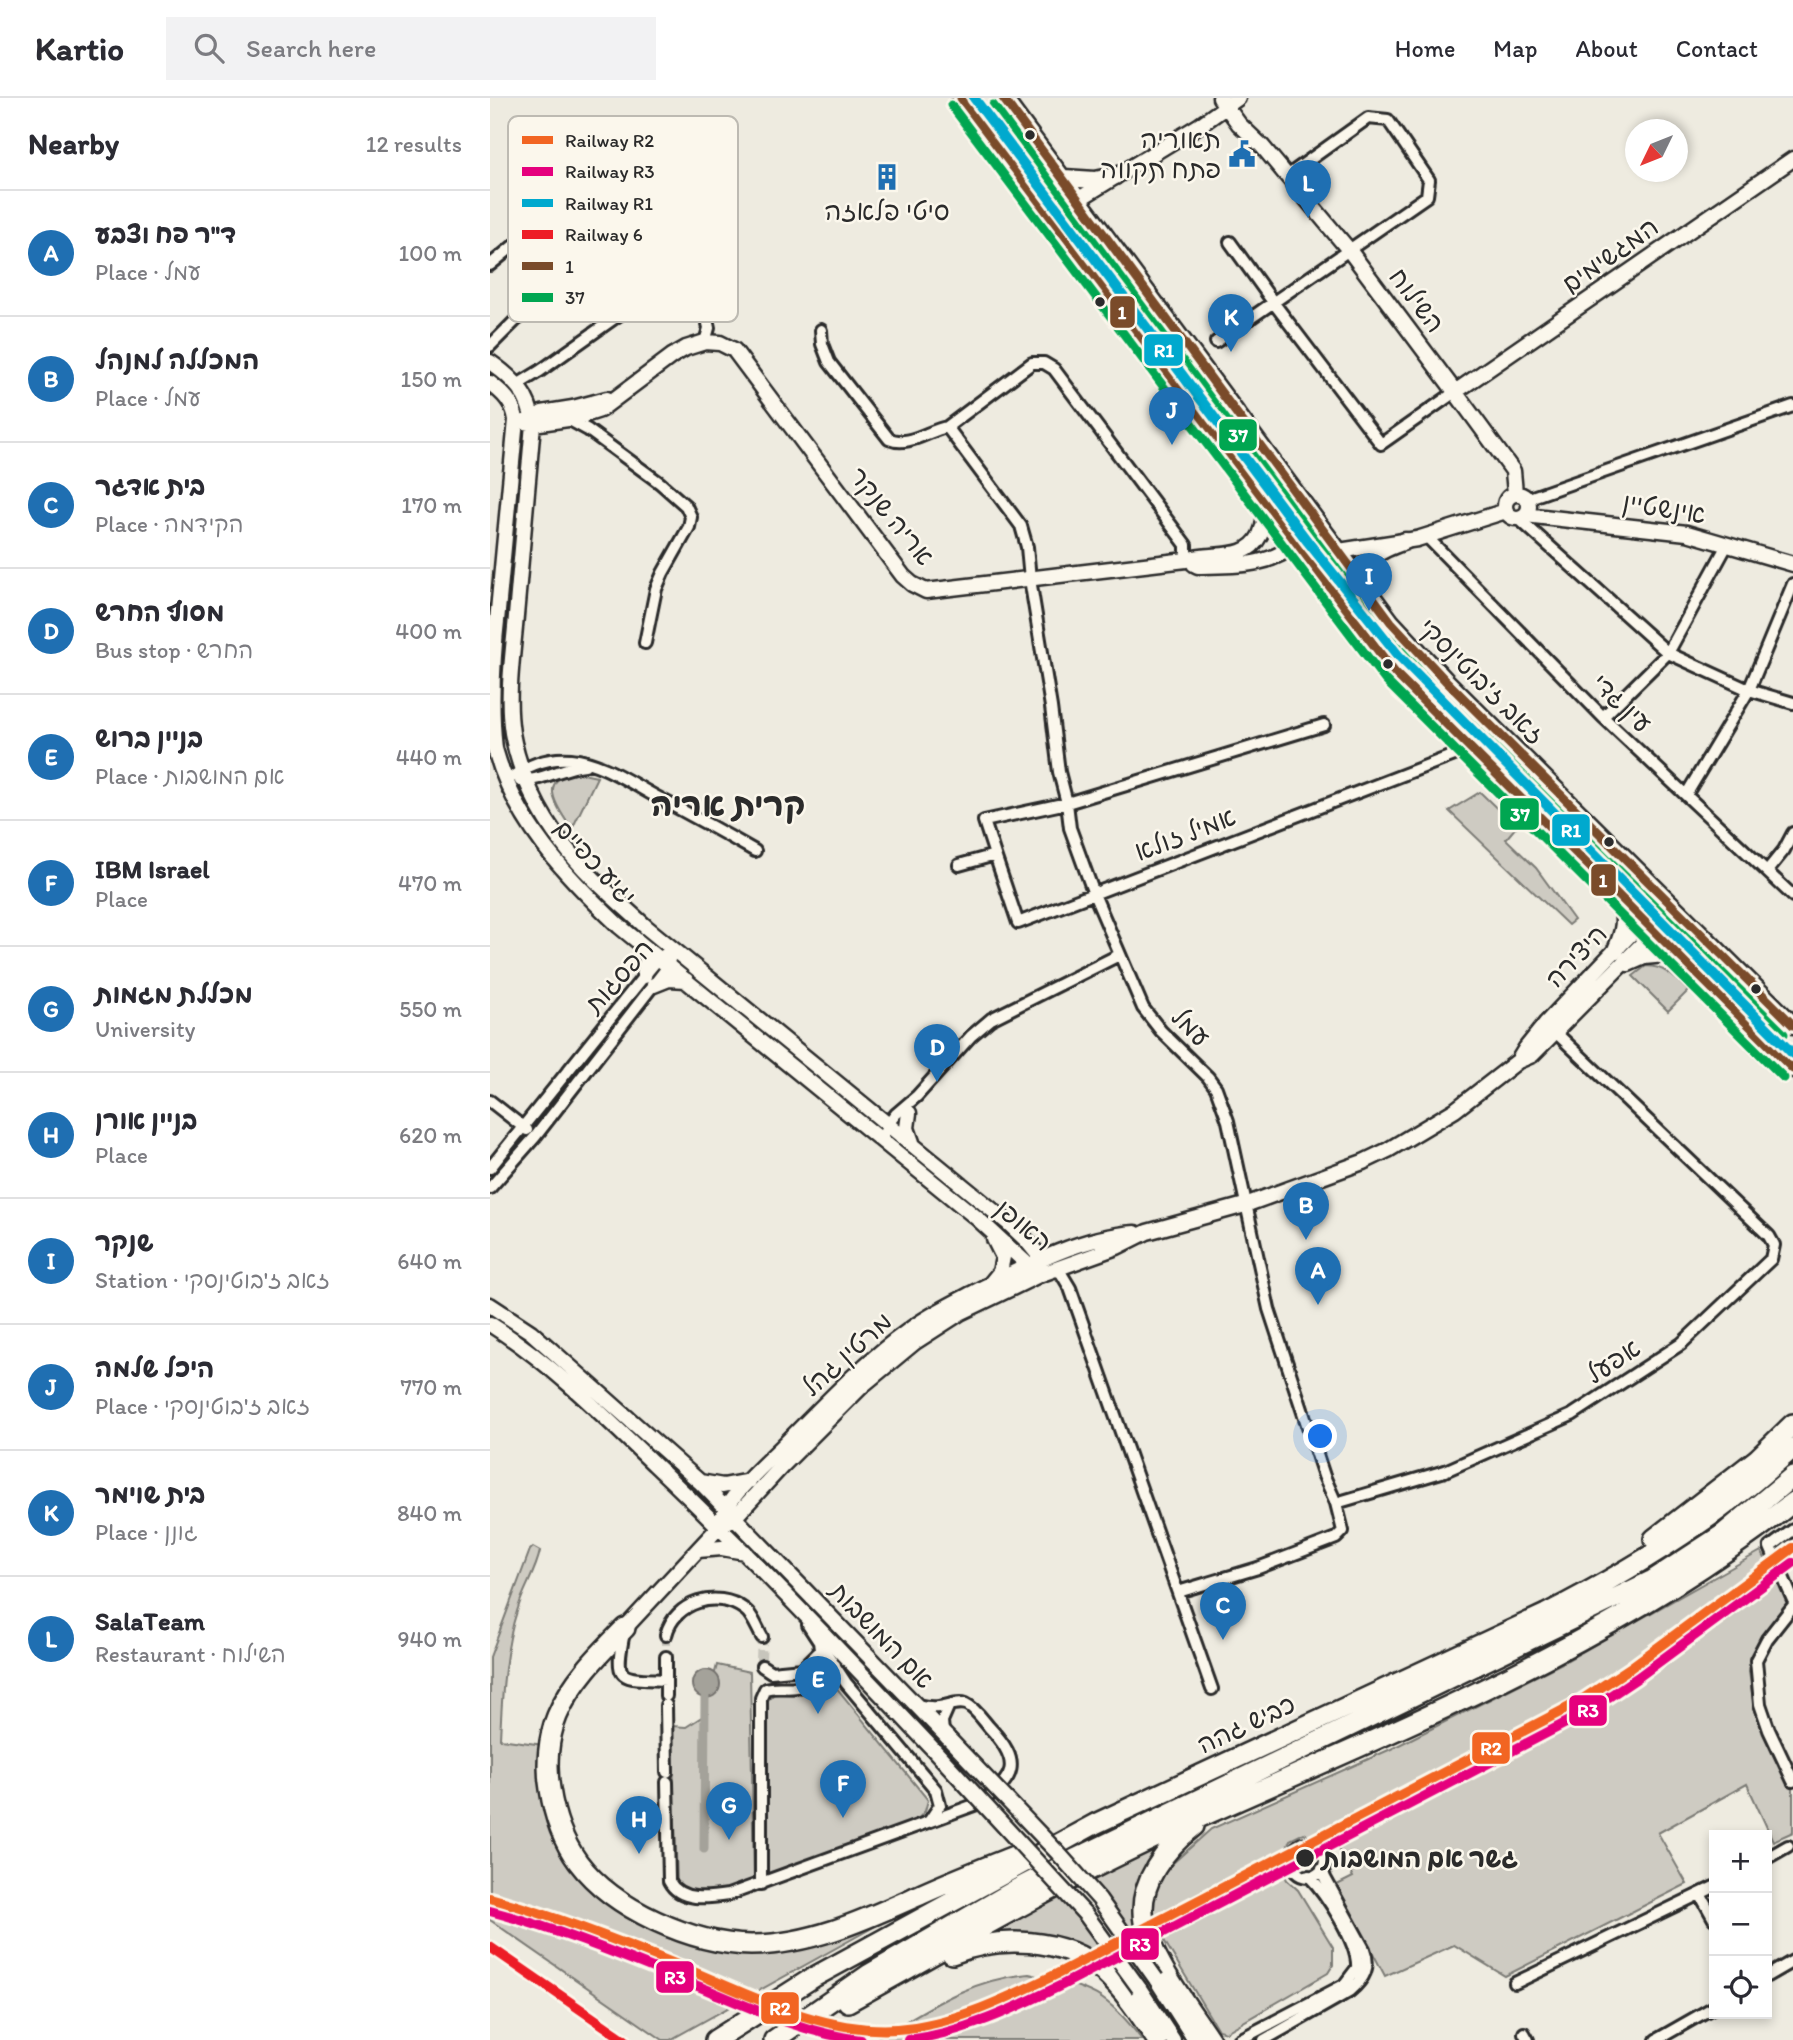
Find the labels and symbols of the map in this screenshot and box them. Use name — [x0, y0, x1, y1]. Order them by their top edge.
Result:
legend — [508, 116, 738, 322]
north arrow — [1625, 119, 1688, 182]
place label: תאוריה פתח תקווה — [1100, 123, 1221, 185]
unlabelled marker — [1023, 128, 1037, 142]
text: Railway R2 — [565, 129, 654, 152]
public building icon: תאוריה פתח תקווה — [1227, 139, 1257, 169]
text: Railway R3 — [565, 160, 655, 183]
pin: L — [1285, 160, 1331, 218]
building icon: סיטי פלאזה — [872, 162, 902, 192]
text: Railway R1 — [565, 192, 653, 215]
place label: סיטי פלאזה — [824, 195, 950, 227]
street label: המגשימים — [1556, 210, 1664, 300]
text: Railway 6 — [565, 223, 643, 246]
text: 1 — [565, 255, 574, 278]
street label: השילוח — [1382, 261, 1452, 339]
text: 37 — [565, 286, 585, 309]
pin: K — [1208, 294, 1254, 352]
unlabelled marker — [1093, 295, 1107, 309]
line badge: 1 — [1109, 295, 1136, 329]
text: 1 — [1118, 301, 1127, 324]
line badge: R1 — [1143, 333, 1184, 367]
text: R1 — [1154, 339, 1174, 362]
pin: J — [1149, 387, 1195, 445]
line badge: 37 — [1218, 418, 1258, 452]
text: 37 — [1228, 424, 1248, 447]
street label: אריה שנקר — [843, 460, 941, 572]
street label: אינשטיין — [1620, 486, 1708, 530]
pin: I — [1346, 553, 1392, 611]
street label: זאב ז'בוטינסקי — [1412, 611, 1552, 751]
unlabelled marker — [1381, 657, 1395, 671]
street label: עין גדי — [1585, 667, 1659, 739]
district label: קרית אריה — [651, 785, 805, 824]
line badge: 37 — [1499, 797, 1540, 831]
street label: אמיל זולא — [1130, 800, 1240, 868]
text: 37 — [1510, 803, 1530, 826]
street label: יגיע כפיים — [547, 812, 643, 912]
line badge: R1 — [1551, 813, 1591, 847]
text: R1 — [1561, 819, 1581, 842]
unlabelled marker — [1602, 835, 1616, 849]
line badge: 1 — [1590, 863, 1617, 897]
text: 1 — [1599, 869, 1608, 892]
street label: היצירה — [1538, 918, 1614, 994]
street label: הפסגות — [576, 933, 660, 1021]
unlabelled marker — [1749, 982, 1763, 996]
street label: עמל — [1165, 1001, 1217, 1053]
pin: D — [914, 1024, 960, 1082]
pin: B — [1283, 1182, 1329, 1240]
street label: האופן — [989, 1192, 1059, 1258]
pin: A — [1295, 1247, 1341, 1305]
street label: מרטין גהל — [795, 1305, 899, 1403]
street label: אפעל — [1580, 1332, 1646, 1390]
your location — [1303, 1419, 1337, 1453]
street label: אם המושבות — [822, 1573, 941, 1695]
pin: C — [1200, 1582, 1246, 1640]
pin: E — [795, 1656, 841, 1714]
street label: כביש גהה — [1192, 1687, 1300, 1761]
line badge: R3 — [1568, 1694, 1608, 1727]
text: R3 — [1577, 1699, 1599, 1722]
line badge: R2 — [1471, 1731, 1511, 1765]
text: R2 — [1480, 1737, 1502, 1760]
pin: F — [820, 1760, 866, 1818]
pin: G — [706, 1782, 752, 1840]
pin: H — [616, 1796, 662, 1854]
place label: גשר אם המושבות — [1320, 1842, 1518, 1874]
marker: גשר אם המושבות — [1294, 1847, 1316, 1869]
line badge: R3 — [1120, 1927, 1160, 1961]
text: R3 — [1129, 1933, 1151, 1956]
line badge: R3 — [655, 1960, 695, 1994]
text: R3 — [664, 1966, 686, 1989]
line badge: R2 — [760, 1991, 800, 2025]
text: R2 — [769, 1997, 791, 2020]

